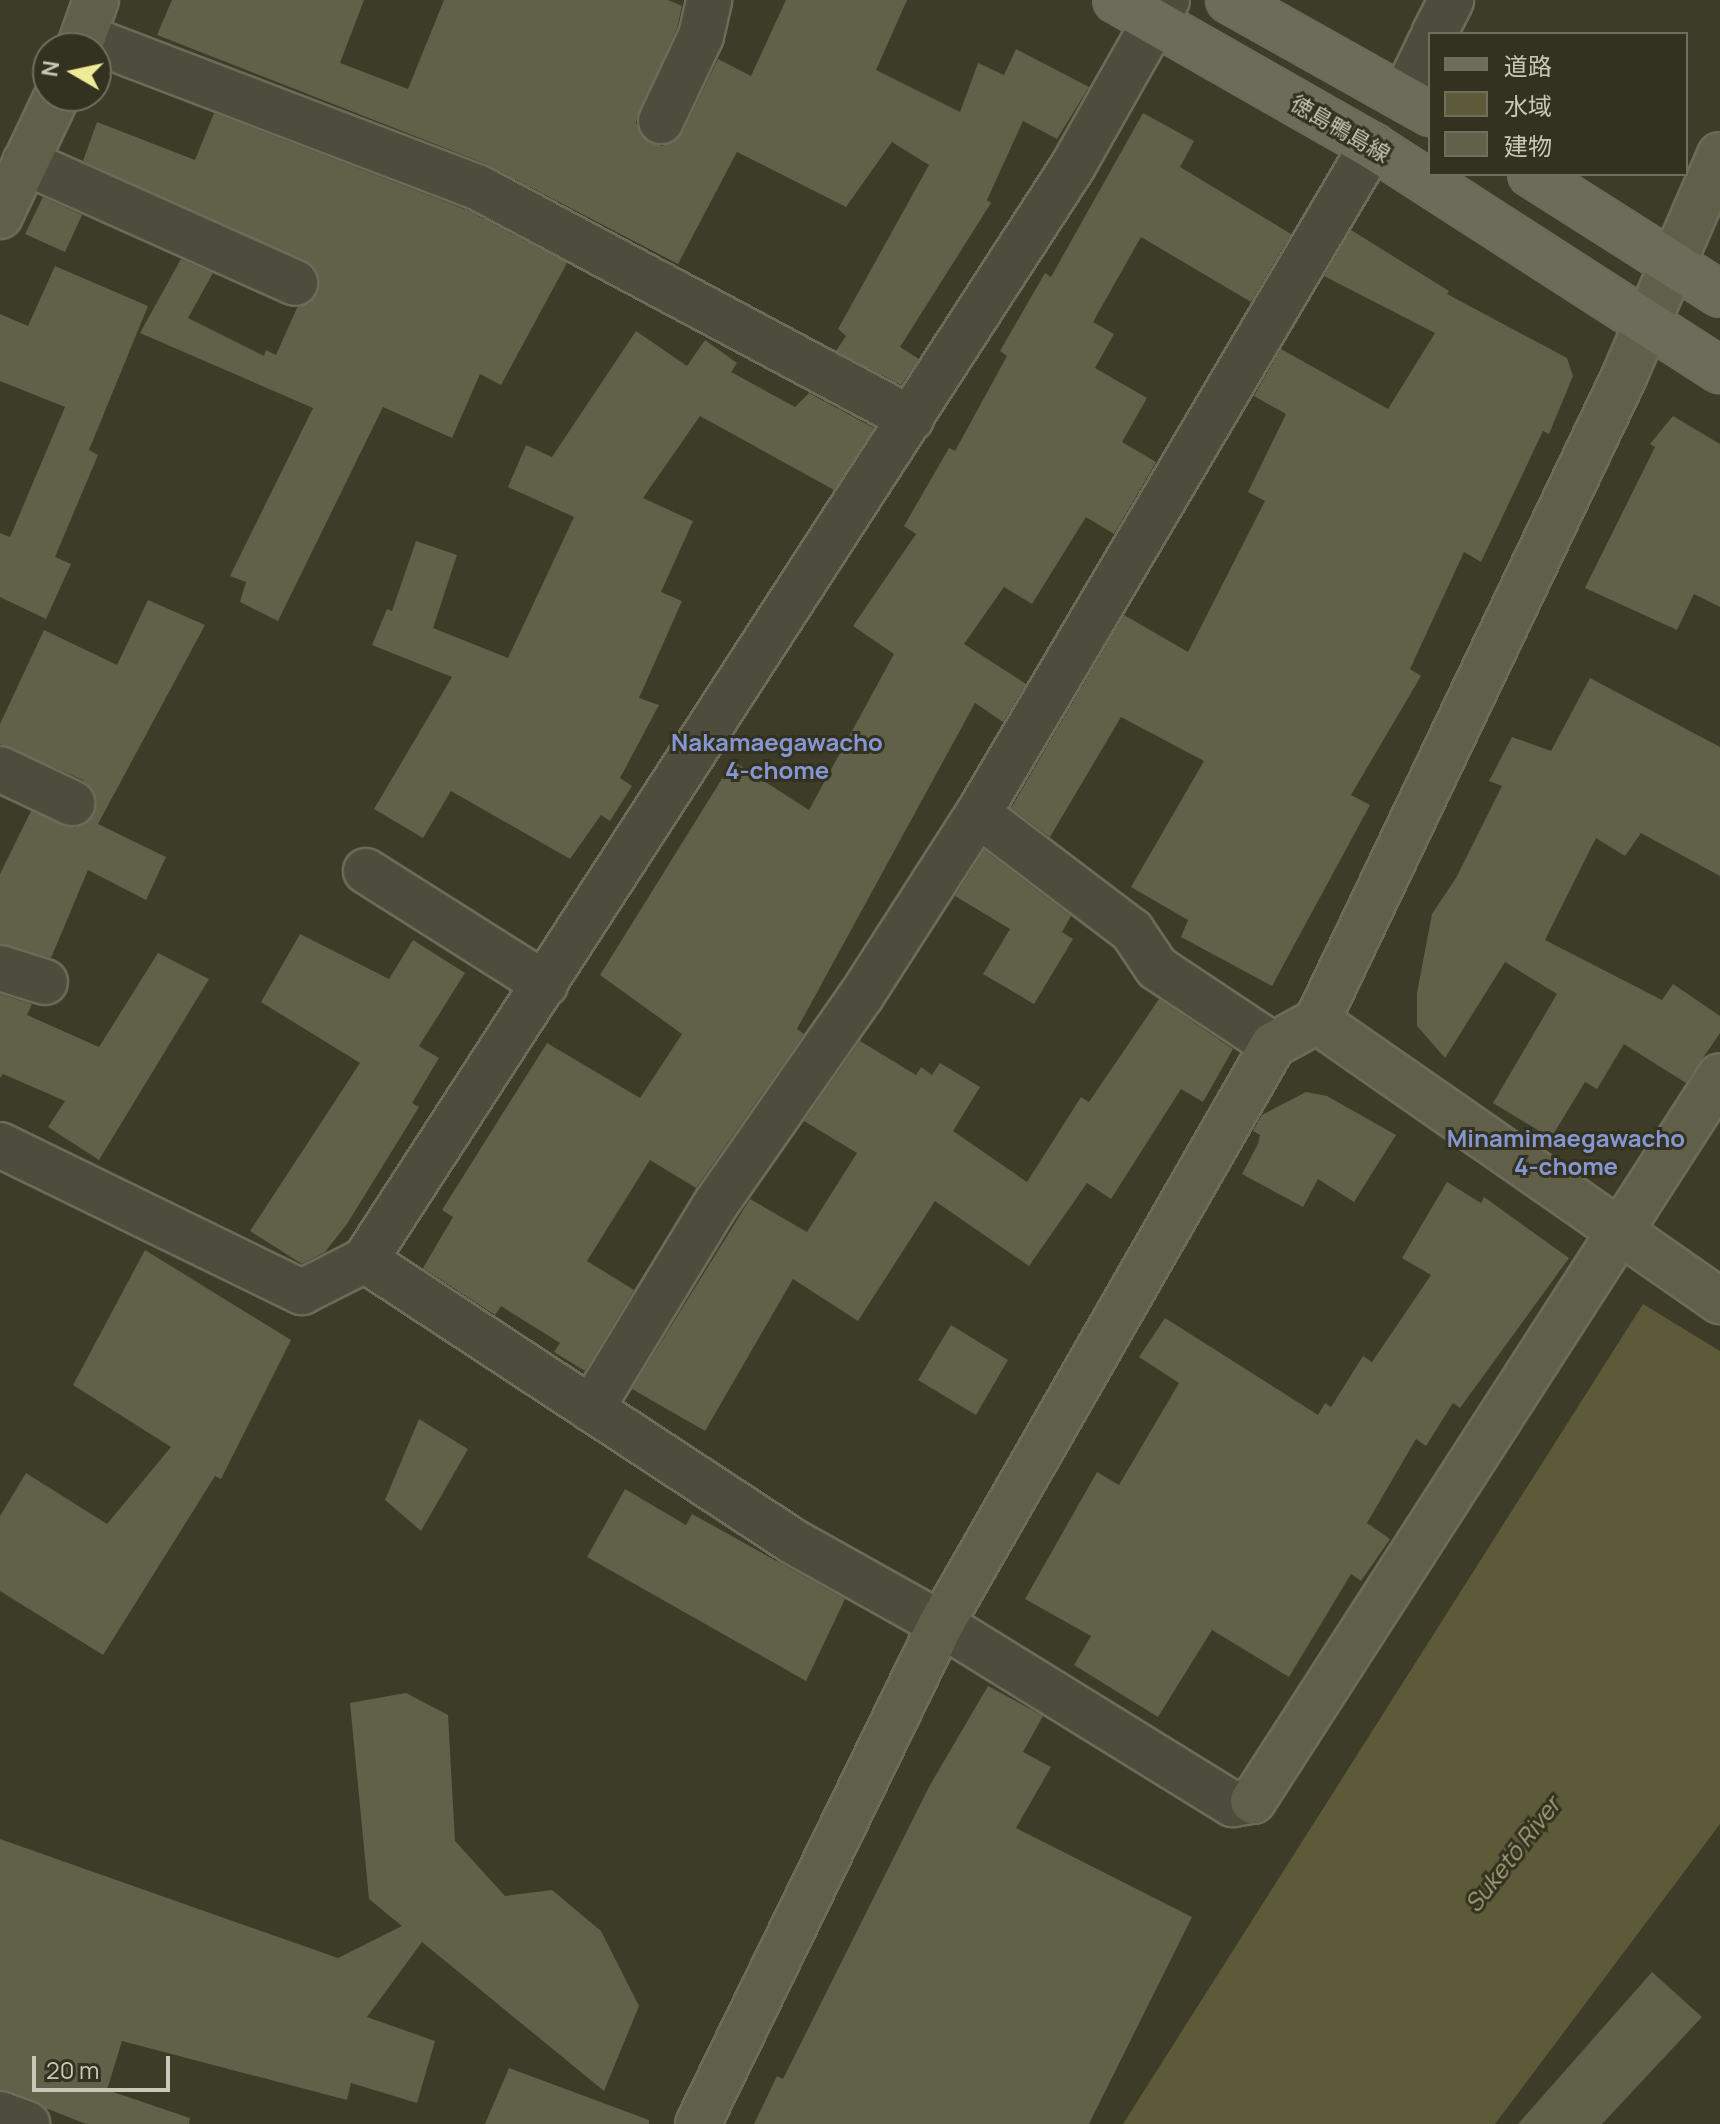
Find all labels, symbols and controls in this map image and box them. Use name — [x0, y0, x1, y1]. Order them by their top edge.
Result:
north arrow — [32, 32, 112, 112]
legend — [1428, 32, 1688, 176]
text: 道路 — [1504, 49, 1552, 82]
text: N — [34, 58, 66, 79]
text: 水域 — [1504, 89, 1552, 122]
street label: 徳島鴨島線 — [1286, 90, 1394, 168]
text: 建物 — [1504, 129, 1552, 162]
district label: Nakamaegawacho 4-chome — [671, 728, 883, 784]
district label: Minamimaegawacho 4-chome — [1447, 1124, 1685, 1180]
water label: Suketō River — [1458, 1791, 1566, 1917]
scale bar — [36, 2040, 174, 2090]
text: 20 m — [46, 2053, 99, 2086]

